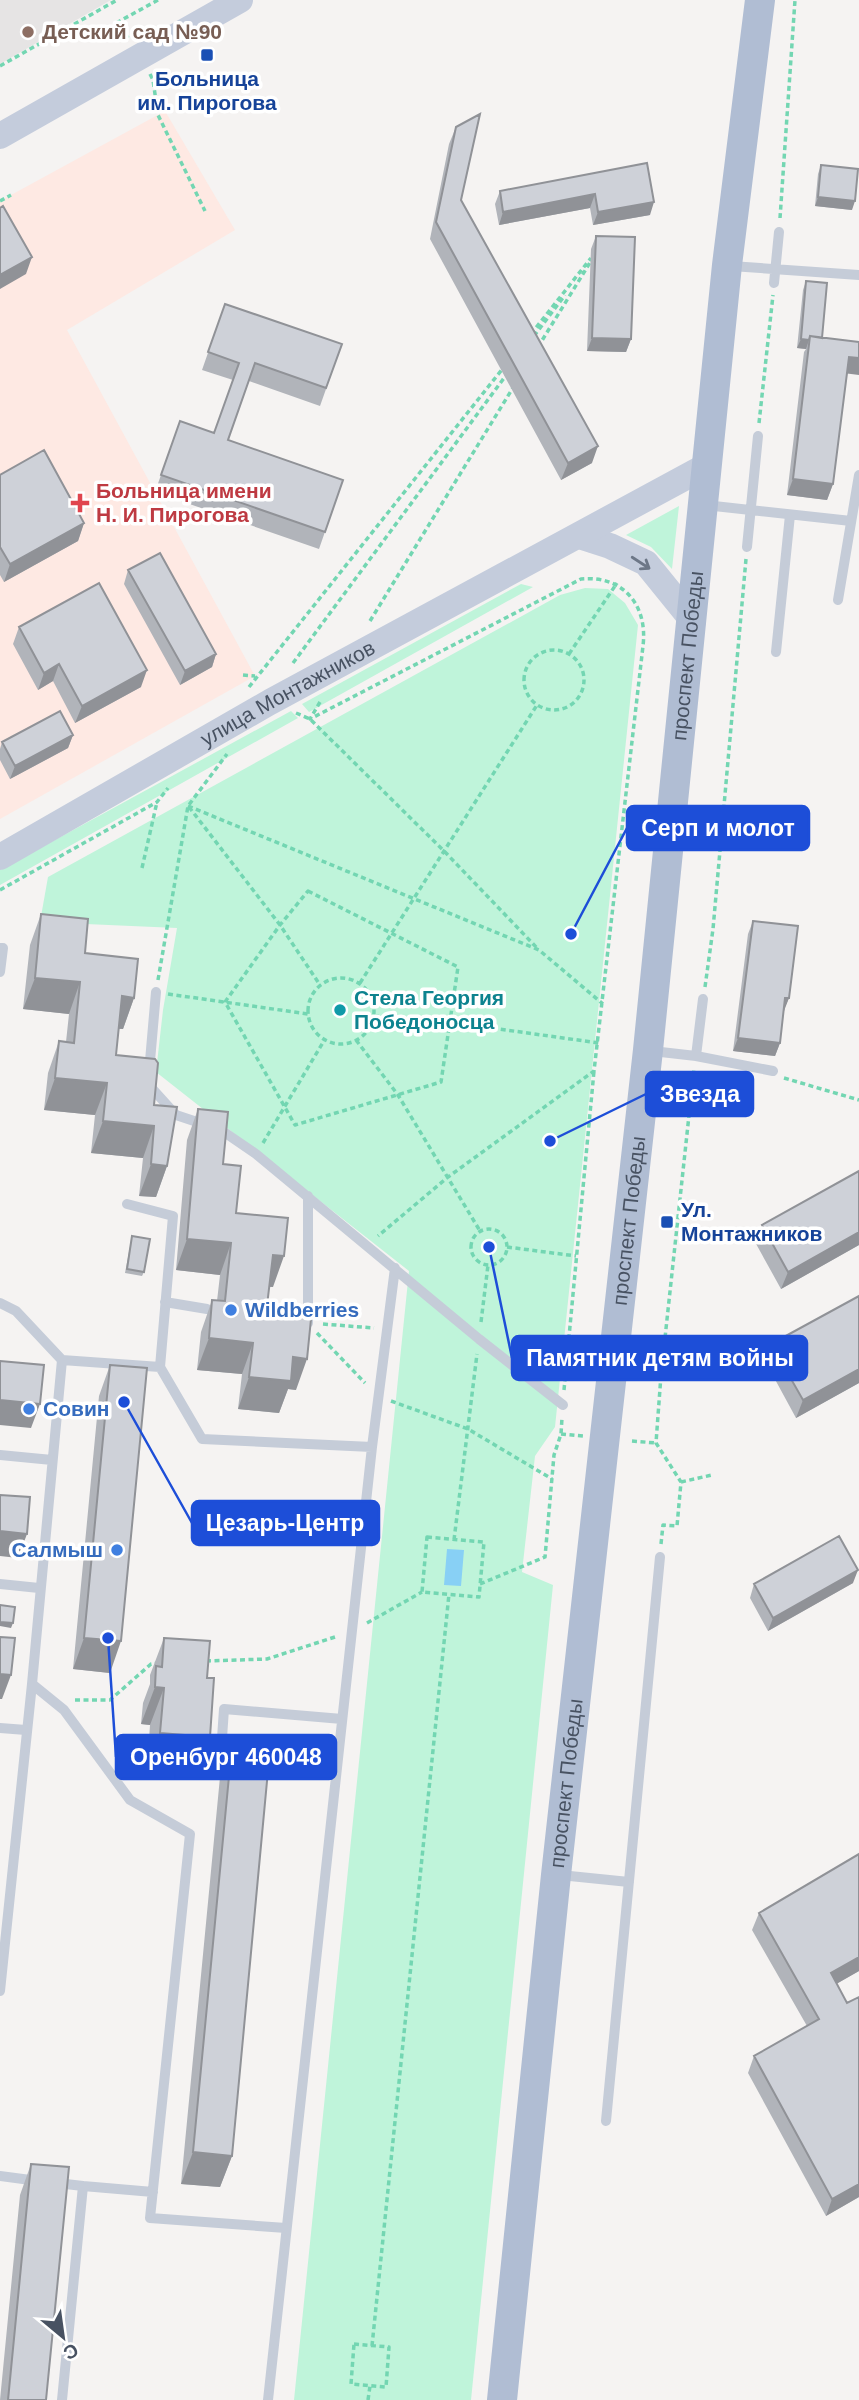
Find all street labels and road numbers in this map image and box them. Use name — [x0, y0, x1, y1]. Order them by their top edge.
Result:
street label: проспект Победы — [667, 570, 707, 742]
street label: улица Монтажников — [196, 636, 378, 750]
street label: проспект Победы — [608, 1135, 649, 1307]
street label: проспект Победы — [545, 1697, 587, 1869]

